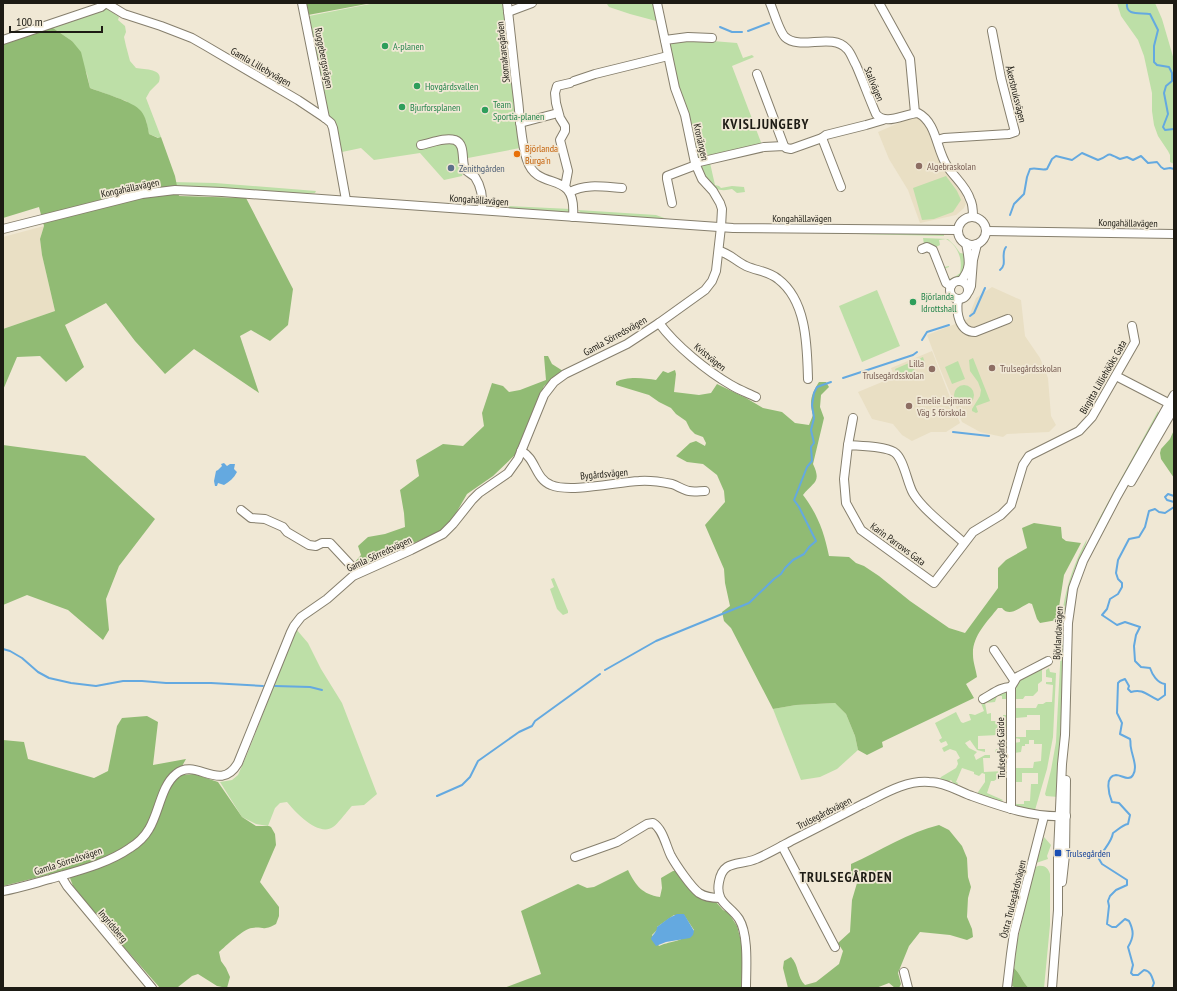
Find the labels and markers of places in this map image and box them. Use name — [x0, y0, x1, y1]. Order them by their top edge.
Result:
place label: A-planen — [393, 40, 424, 53]
marker: A-planen — [380, 41, 390, 51]
place label: Hovgårdsvallen — [425, 80, 478, 93]
marker: Hovgårdsvallen — [412, 81, 422, 91]
place label: Team Sportia-planen — [493, 98, 544, 123]
place label: Bjurforsplanen — [410, 101, 460, 114]
marker: Bjurforsplanen — [397, 102, 407, 112]
marker: Team Sportia-planen — [480, 105, 490, 115]
place label: Björlanda Burga'n — [525, 142, 558, 167]
marker: Björlanda Burga'n — [512, 149, 522, 159]
place label: Algebraskolan — [927, 160, 976, 173]
marker: Algebraskolan — [914, 161, 924, 171]
place label: Zenithgården — [459, 162, 505, 175]
marker: Zenithgården — [446, 163, 456, 173]
place label: Björlanda Idrottshall — [921, 290, 957, 315]
marker: Björlanda Idrottshall — [908, 297, 918, 307]
place label: Lilla Trulsegårdsskolan — [863, 357, 924, 382]
place label: Trulsegårdsskolan — [1000, 362, 1061, 375]
marker: Trulsegårdsskolan — [987, 363, 997, 373]
marker: Lilla Trulsegårdsskolan — [927, 364, 937, 374]
place label: Emelie Lejmans Väg 5 förskola — [916, 394, 972, 419]
marker: Emelie Lejmans Väg 5 förskola — [904, 401, 914, 411]
place label: Trulsegården — [1066, 847, 1110, 860]
marker: Trulsegården — [1053, 848, 1063, 858]

